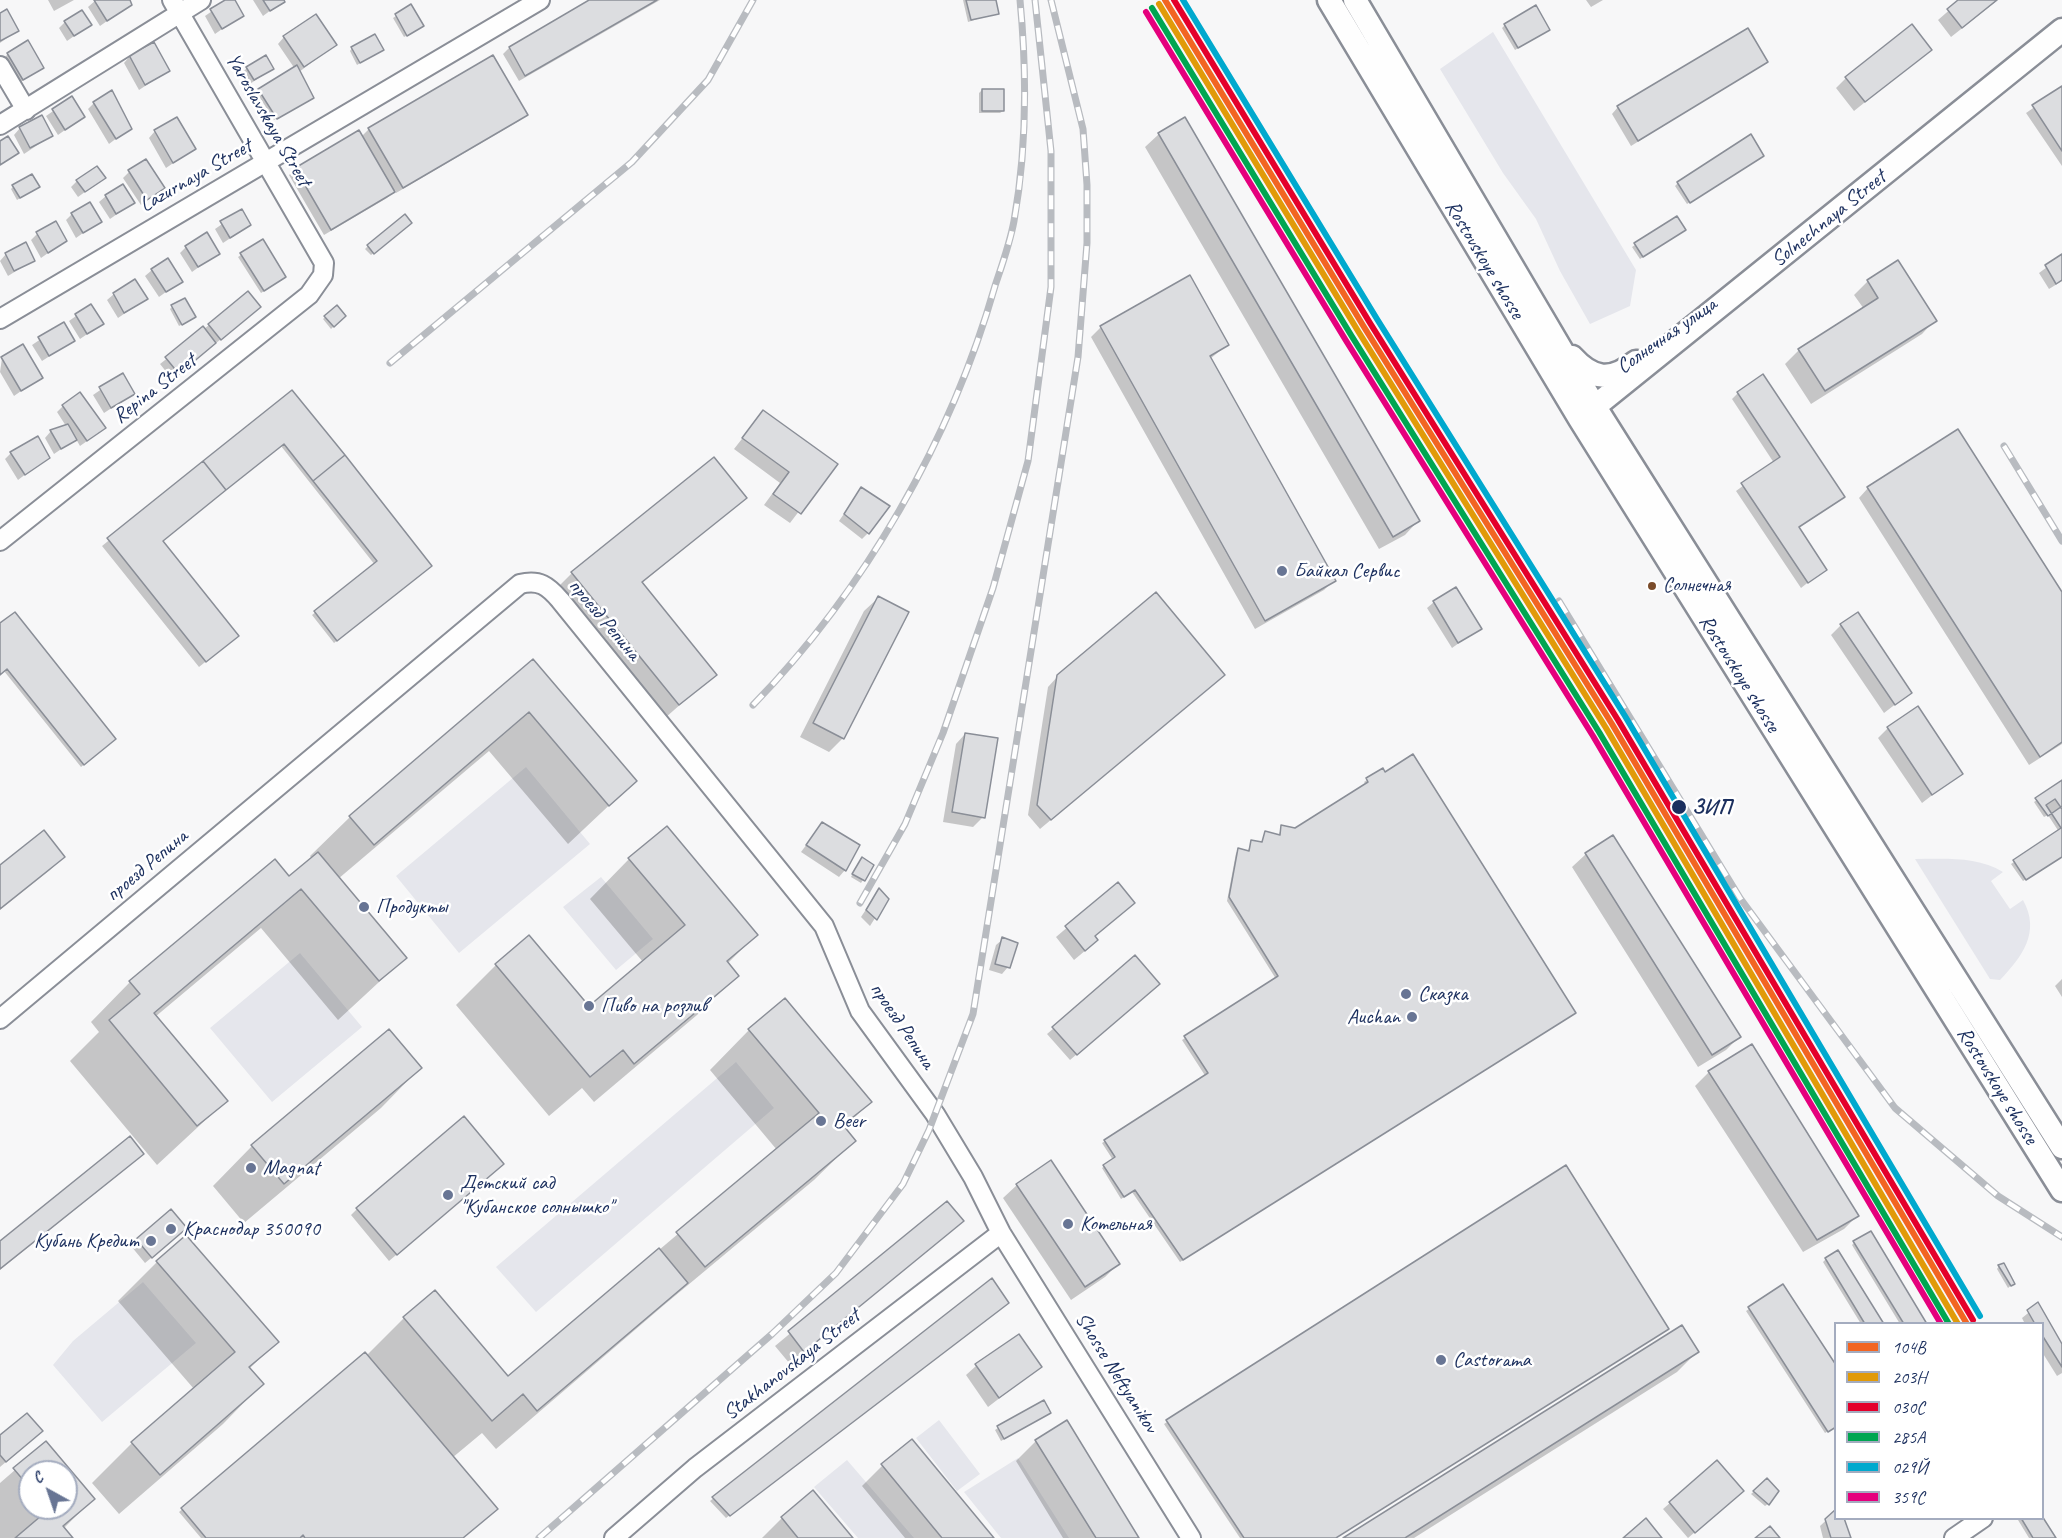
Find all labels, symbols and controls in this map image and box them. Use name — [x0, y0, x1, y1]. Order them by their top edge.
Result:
street label: Yaroslavskaya Street — [220, 49, 316, 191]
street label: Lazurnaya Street — [136, 134, 256, 218]
street label: Solnechnaya Street — [1767, 165, 1891, 273]
street label: Rostovskoye shosse — [1439, 196, 1529, 324]
street label: Солнечная улица — [1612, 292, 1722, 380]
street label: Repina Street — [108, 349, 202, 429]
place label: Байкал Сервис — [1294, 558, 1400, 584]
marker: Байкал Сервис — [1275, 564, 1289, 578]
street label: проезд Репина — [562, 574, 646, 666]
place label: Солнечная — [1663, 574, 1731, 598]
marker: Солнечная — [1646, 580, 1658, 592]
street label: Rostovskoye shosse — [1693, 611, 1785, 737]
place label: ЗИП — [1692, 794, 1731, 820]
marker: ЗИП — [1670, 798, 1688, 816]
street label: проезд Репина — [101, 824, 193, 908]
place label: Продукты — [376, 894, 447, 920]
marker: Продукты — [357, 900, 371, 914]
street label: проезд Репина — [864, 978, 940, 1074]
place label: Сказка — [1418, 981, 1468, 1007]
marker: Сказка — [1399, 987, 1413, 1001]
place label: Пиво на розлив — [601, 993, 707, 1019]
marker: Пиво на розлив — [582, 999, 596, 1013]
place label: Auchan — [1347, 1004, 1400, 1030]
marker: Auchan — [1405, 1010, 1419, 1024]
street label: Rostovskoye shosse — [1951, 1023, 2043, 1149]
place label: Beer — [833, 1108, 865, 1134]
marker: Beer — [814, 1114, 828, 1128]
place label: Magnat — [263, 1155, 320, 1181]
marker: Magnat — [244, 1161, 258, 1175]
place label: Детский сад "Кубанское солнышко" — [460, 1170, 613, 1220]
marker: Детский сад "Кубанское солнышко" — [441, 1188, 455, 1202]
place label: Котельная — [1080, 1211, 1152, 1237]
place label: Краснодар 350090 — [183, 1216, 320, 1242]
marker: Котельная — [1061, 1217, 1075, 1231]
marker: Краснодар 350090 — [164, 1222, 178, 1236]
place label: Кубань Кредит — [34, 1228, 139, 1254]
marker: Кубань Кредит — [144, 1234, 158, 1248]
street label: Stakhanovskaya Street — [719, 1304, 865, 1426]
street label: Shosse Neftyanikov — [1069, 1308, 1163, 1438]
legend — [1834, 1322, 2044, 1520]
text: 104В — [1892, 1336, 1926, 1358]
place label: Castorama — [1453, 1347, 1531, 1373]
marker: Castorama — [1434, 1353, 1448, 1367]
text: 203Н — [1892, 1366, 1926, 1388]
text: 030C — [1892, 1396, 1925, 1418]
text: 285А — [1892, 1426, 1925, 1448]
text: 029Й — [1892, 1456, 1928, 1478]
north arrow — [18, 1460, 78, 1520]
text: С — [28, 1468, 47, 1488]
text: 359С — [1892, 1486, 1925, 1508]

